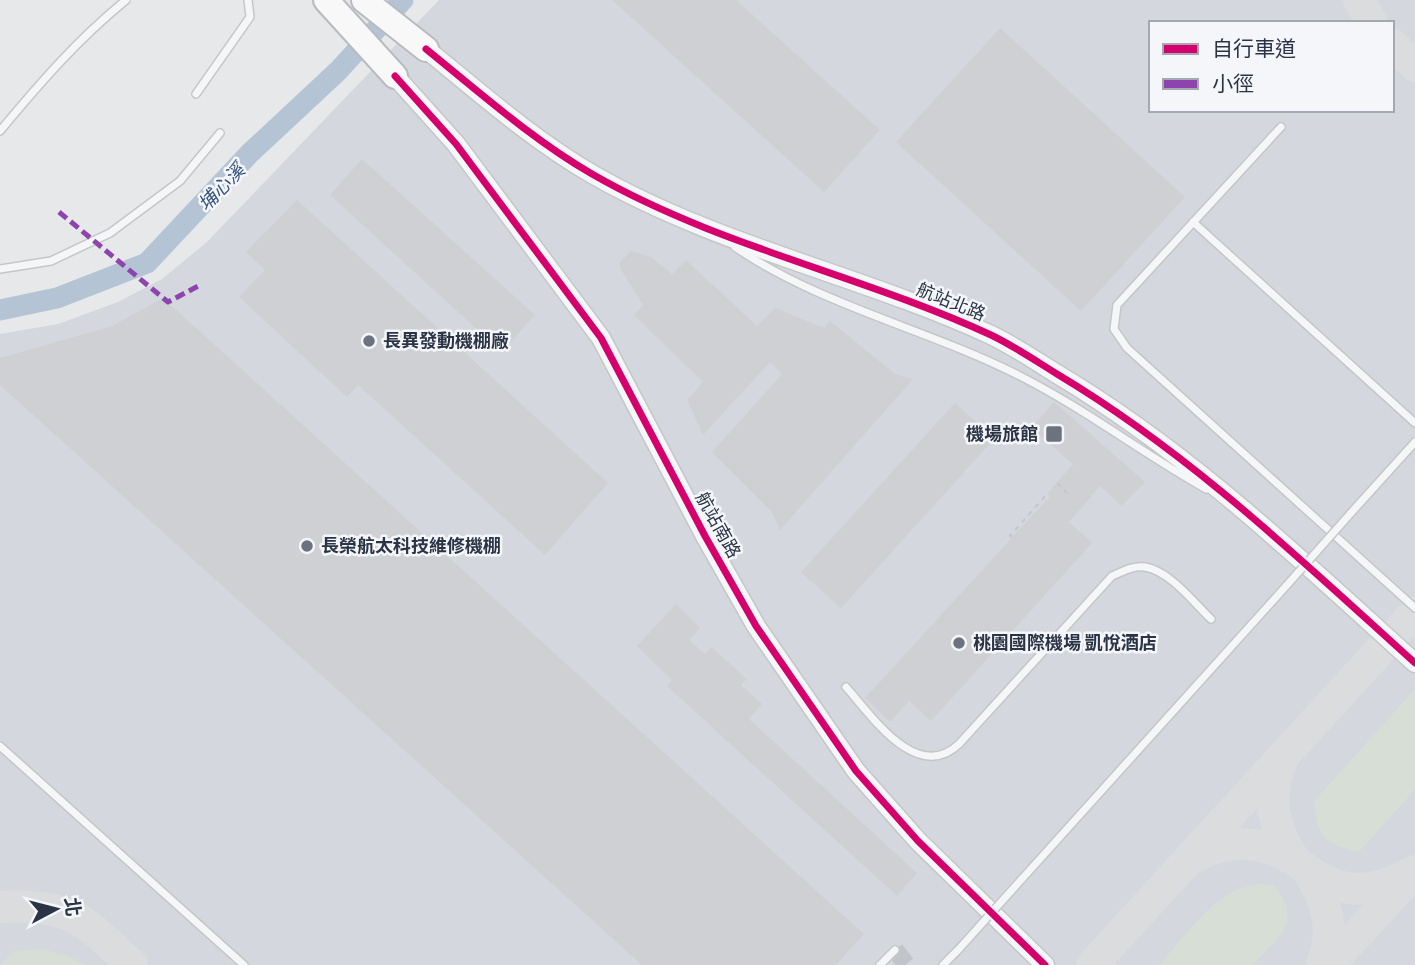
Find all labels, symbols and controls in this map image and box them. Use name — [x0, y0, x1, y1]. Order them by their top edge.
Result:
legend — [1149, 21, 1394, 112]
text: 自行車道 — [1212, 35, 1296, 62]
text: 小徑 — [1212, 70, 1254, 97]
water label: 埔心溪 — [193, 156, 252, 216]
street label: 航站北路 — [914, 277, 989, 326]
place label: 長異發動機棚廠 — [383, 329, 509, 352]
marker: 長異發動機棚廠 — [361, 333, 377, 349]
place label: 機場旅館 — [966, 422, 1038, 445]
marker: 機場旅館 — [1044, 424, 1064, 444]
street label: 航站南路 — [691, 488, 746, 562]
place label: 長榮航太科技維修機棚 — [321, 534, 501, 557]
marker: 長榮航太科技維修機棚 — [299, 538, 315, 554]
place label: 桃園國際機場 凱悅酒店 — [973, 631, 1157, 654]
marker: 桃園國際機場 凱悅酒店 — [951, 635, 967, 651]
north arrow — [21, 874, 91, 944]
text: 北 — [60, 896, 86, 918]

